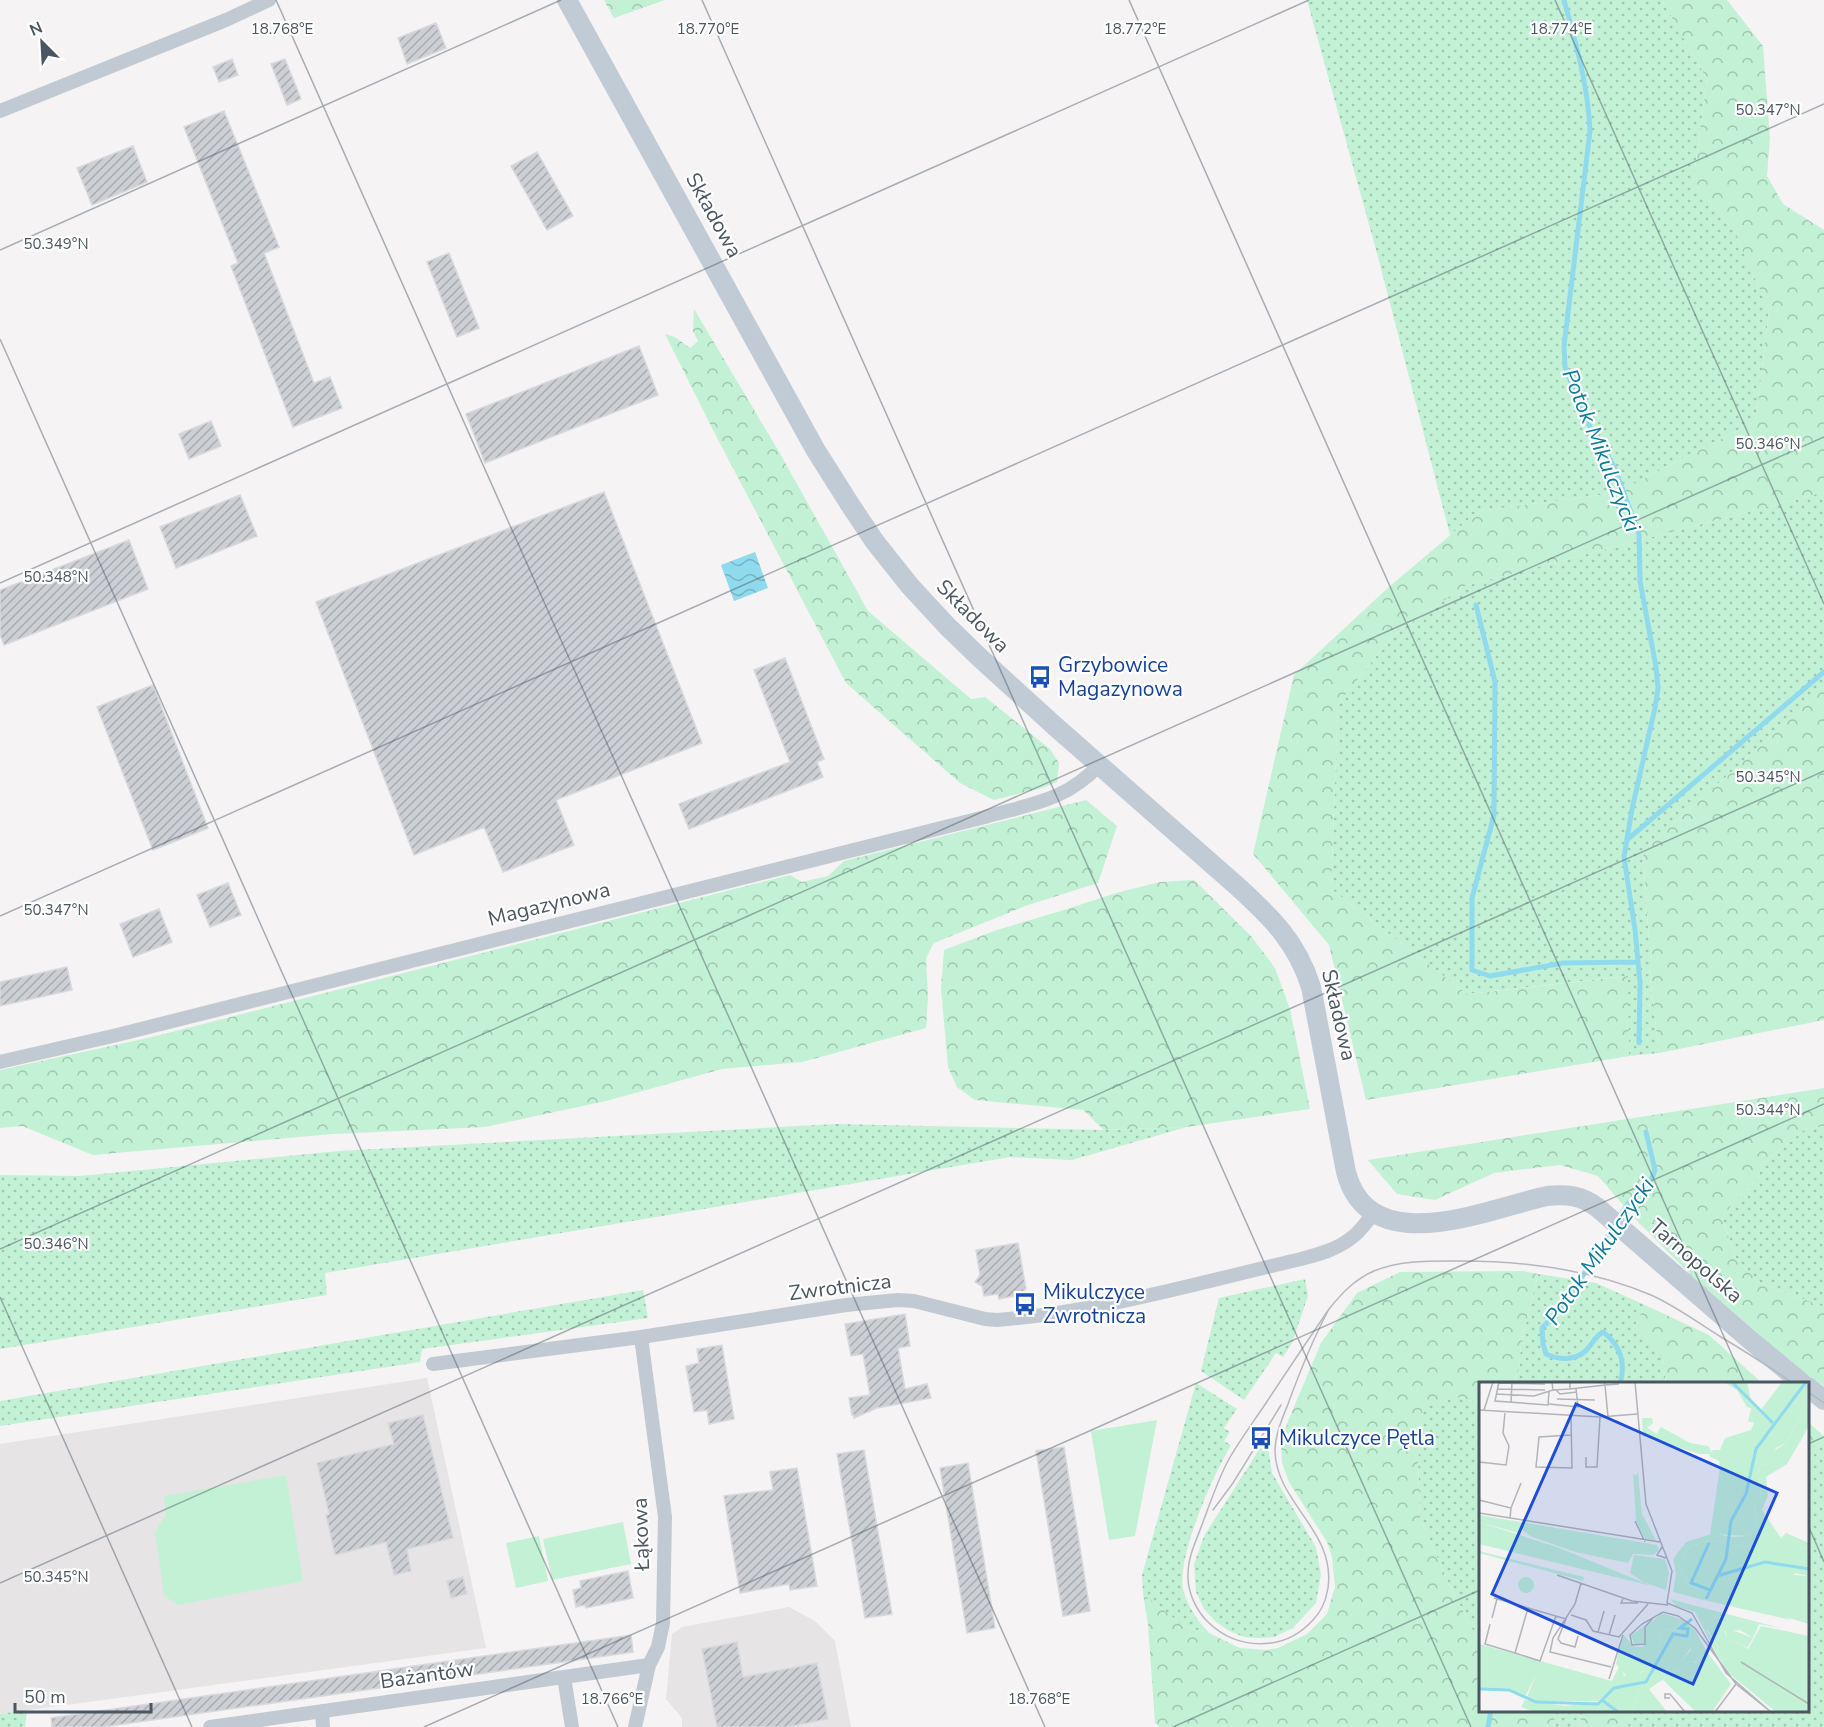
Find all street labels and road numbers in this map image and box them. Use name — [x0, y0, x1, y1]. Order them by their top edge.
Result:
street label: Składowa — [679, 167, 749, 263]
street label: Składowa — [930, 573, 1016, 659]
street label: Magazynowa — [485, 875, 613, 933]
street label: Składowa — [1315, 966, 1363, 1064]
street label: Tarnopolska — [1643, 1213, 1749, 1309]
street label: Zwrotnicza — [787, 1267, 893, 1307]
street label: Łąkowa — [626, 1497, 656, 1572]
street label: Bażantów — [378, 1655, 476, 1695]

